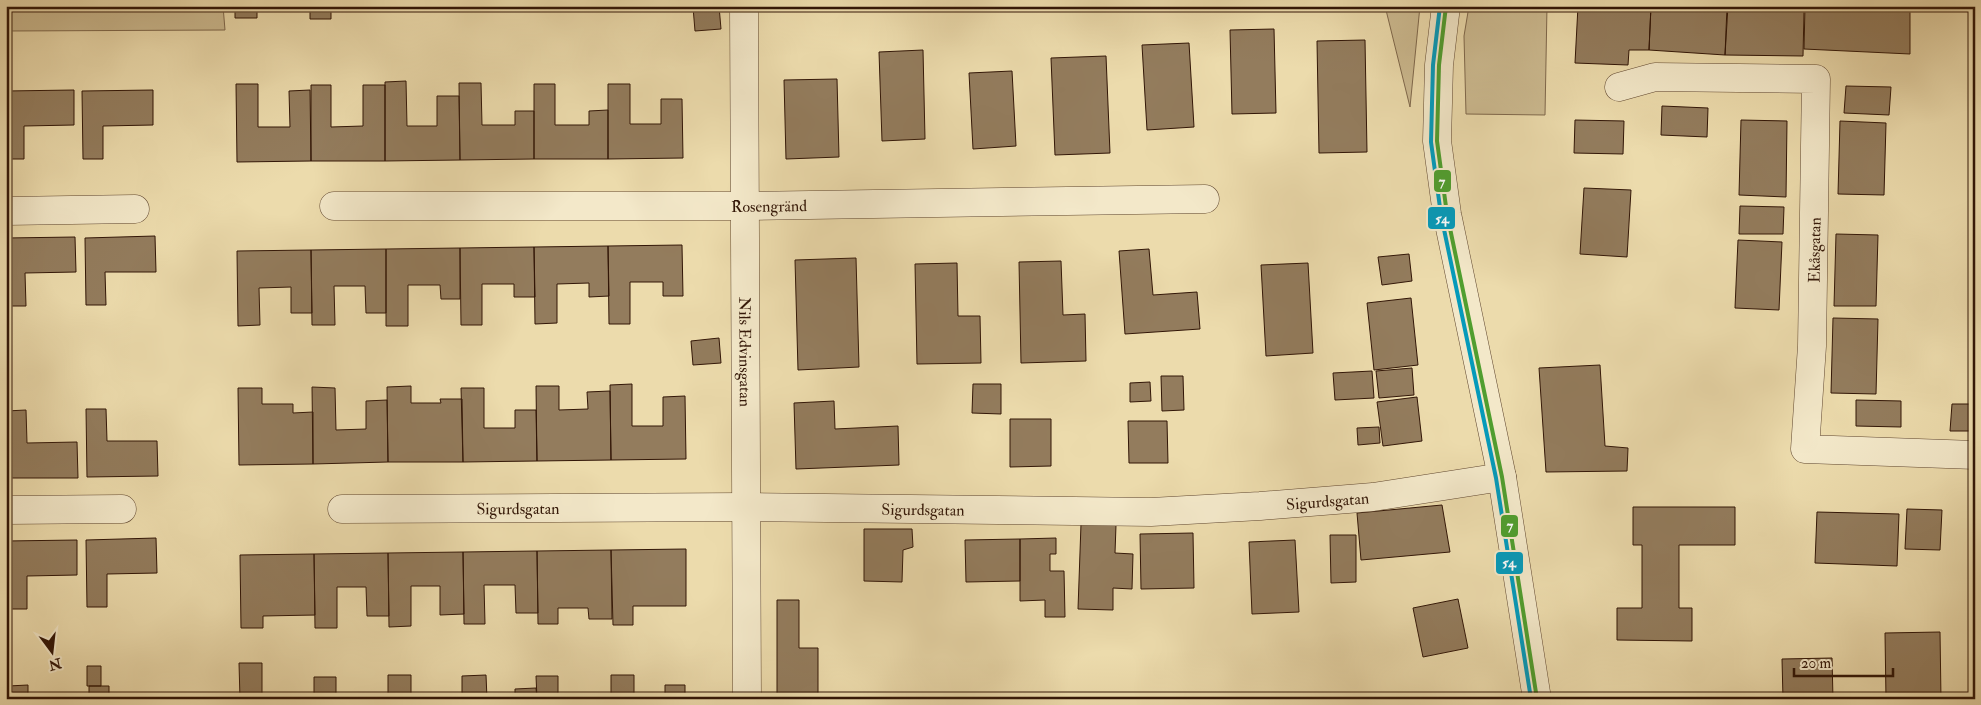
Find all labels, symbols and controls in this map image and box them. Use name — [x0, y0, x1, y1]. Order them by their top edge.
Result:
line badge: 7 — [1433, 169, 1452, 193]
text: 7 — [1439, 173, 1446, 190]
street label: Rosengränd — [731, 196, 807, 217]
line badge: 54 — [1427, 206, 1456, 230]
text: 54 — [1435, 210, 1450, 227]
street label: Ekåsgatan — [1804, 217, 1826, 283]
street label: Nils Edvinsgatan — [734, 297, 755, 407]
street label: Sigurdsgatan — [1285, 488, 1370, 515]
street label: Sigurdsgatan — [476, 499, 560, 519]
street label: Sigurdsgatan — [881, 500, 965, 521]
line badge: 7 — [1500, 514, 1519, 538]
text: 7 — [1507, 517, 1514, 534]
line badge: 54 — [1495, 551, 1524, 575]
text: 54 — [1502, 554, 1517, 571]
north arrow — [28, 628, 78, 678]
scale bar — [1794, 645, 1892, 677]
text: N — [47, 654, 64, 674]
text: 20 m — [1801, 654, 1831, 673]

